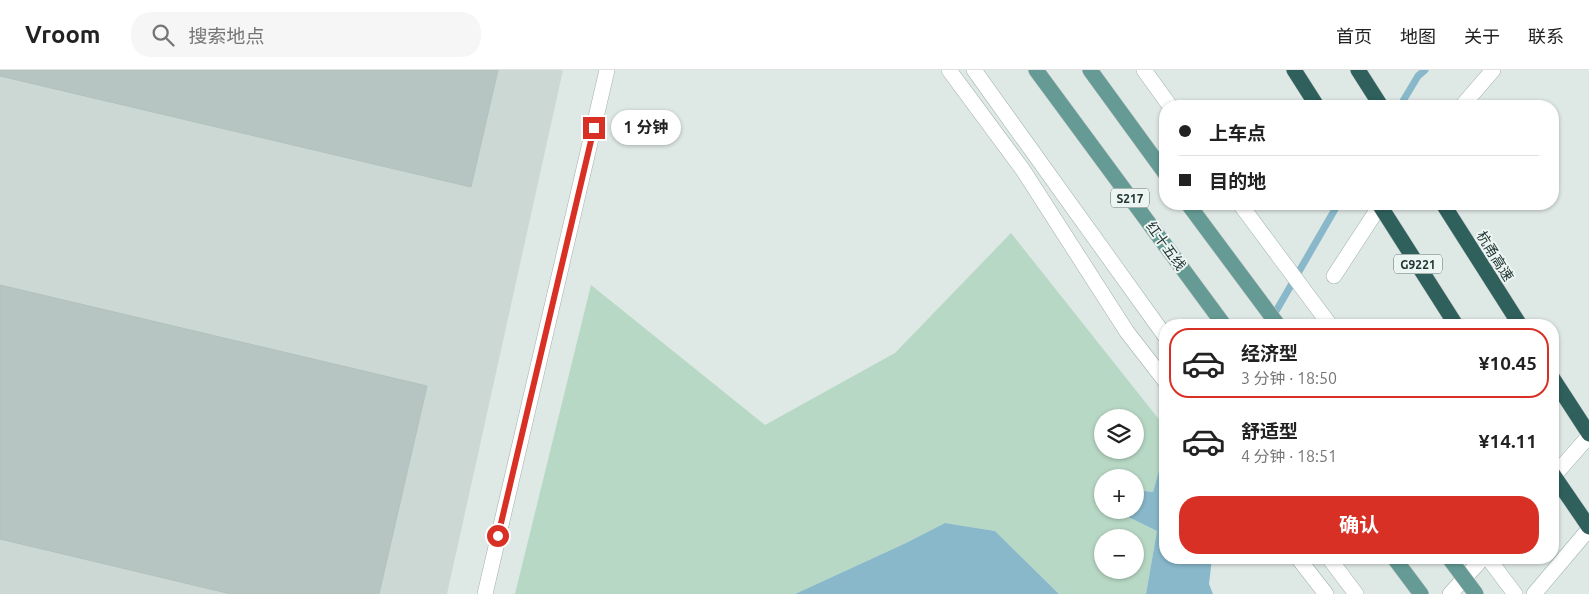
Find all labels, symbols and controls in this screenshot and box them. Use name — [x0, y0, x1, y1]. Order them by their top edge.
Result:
search box — [131, 12, 481, 57]
text: Vroom — [25, 21, 101, 48]
icon: search — [149, 21, 177, 49]
text: 搜索地点 — [189, 25, 265, 47]
text: 首页 — [1336, 26, 1372, 46]
text: 地图 — [1400, 26, 1436, 46]
text: 关于 — [1464, 26, 1500, 46]
text: 联系 — [1528, 26, 1564, 46]
callout: 1 分钟 — [612, 110, 682, 146]
route end — [583, 117, 605, 139]
text: 1 分钟 — [624, 118, 668, 136]
text: 上车点 — [1209, 122, 1266, 144]
text: 目的地 — [1209, 170, 1266, 192]
road number: S217 — [1111, 189, 1149, 208]
street label: 红十五线 — [1143, 219, 1189, 273]
street label: 杭甬高速 — [1473, 228, 1517, 284]
road number: G9221 — [1394, 254, 1442, 273]
icon: car — [1181, 341, 1226, 386]
text: 经济型 — [1241, 342, 1298, 364]
text: ¥10.45 — [1479, 352, 1537, 374]
text: 3 分钟 · 18:50 — [1241, 369, 1337, 387]
map controls — [1094, 409, 1144, 579]
button: layers — [1094, 409, 1144, 459]
icon: car — [1181, 419, 1226, 464]
text: 舒适型 — [1241, 420, 1298, 442]
text: ¥14.11 — [1479, 430, 1537, 452]
text: 4 分钟 · 18:51 — [1241, 447, 1337, 465]
button: + — [1094, 469, 1144, 519]
button: 确认 — [1179, 496, 1539, 554]
route start — [487, 525, 509, 547]
button: − — [1094, 529, 1144, 579]

